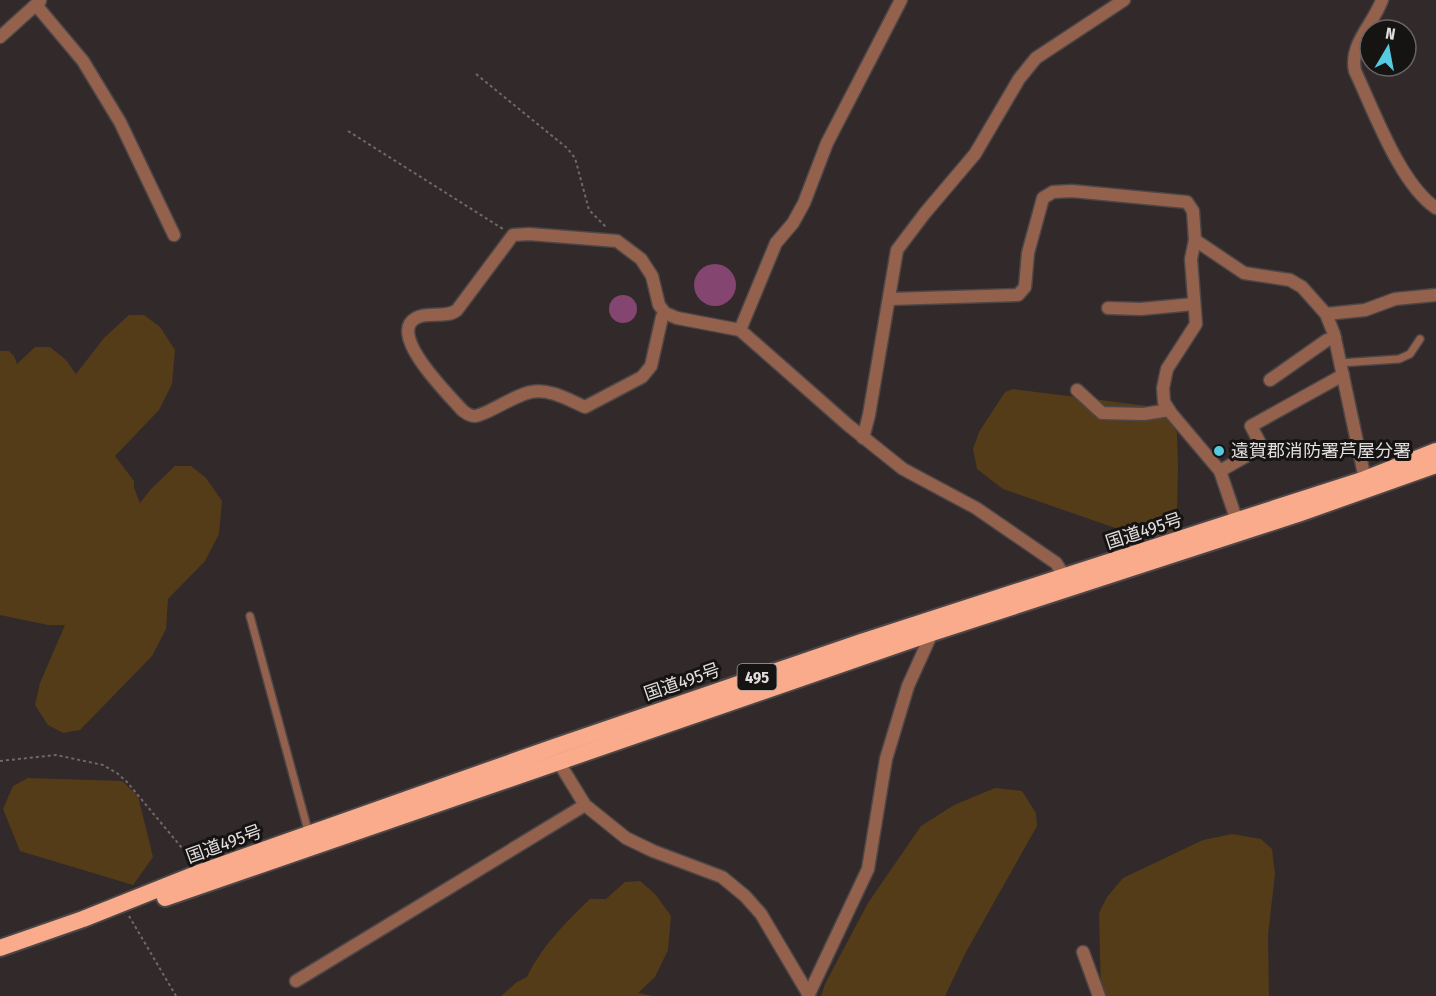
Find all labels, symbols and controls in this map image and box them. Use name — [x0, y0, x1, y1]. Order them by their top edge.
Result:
north arrow — [1358, 18, 1418, 78]
text: N — [1384, 24, 1397, 44]
place label: 遠賀郡消防署芦屋分署 — [1231, 440, 1411, 462]
marker: 遠賀郡消防署芦屋分署 — [1212, 444, 1226, 458]
street label: 国道495号 — [1103, 508, 1185, 554]
street label: 国道495号 — [641, 659, 723, 705]
road number: 495 — [738, 664, 777, 690]
street label: 国道495号 — [183, 820, 265, 868]

